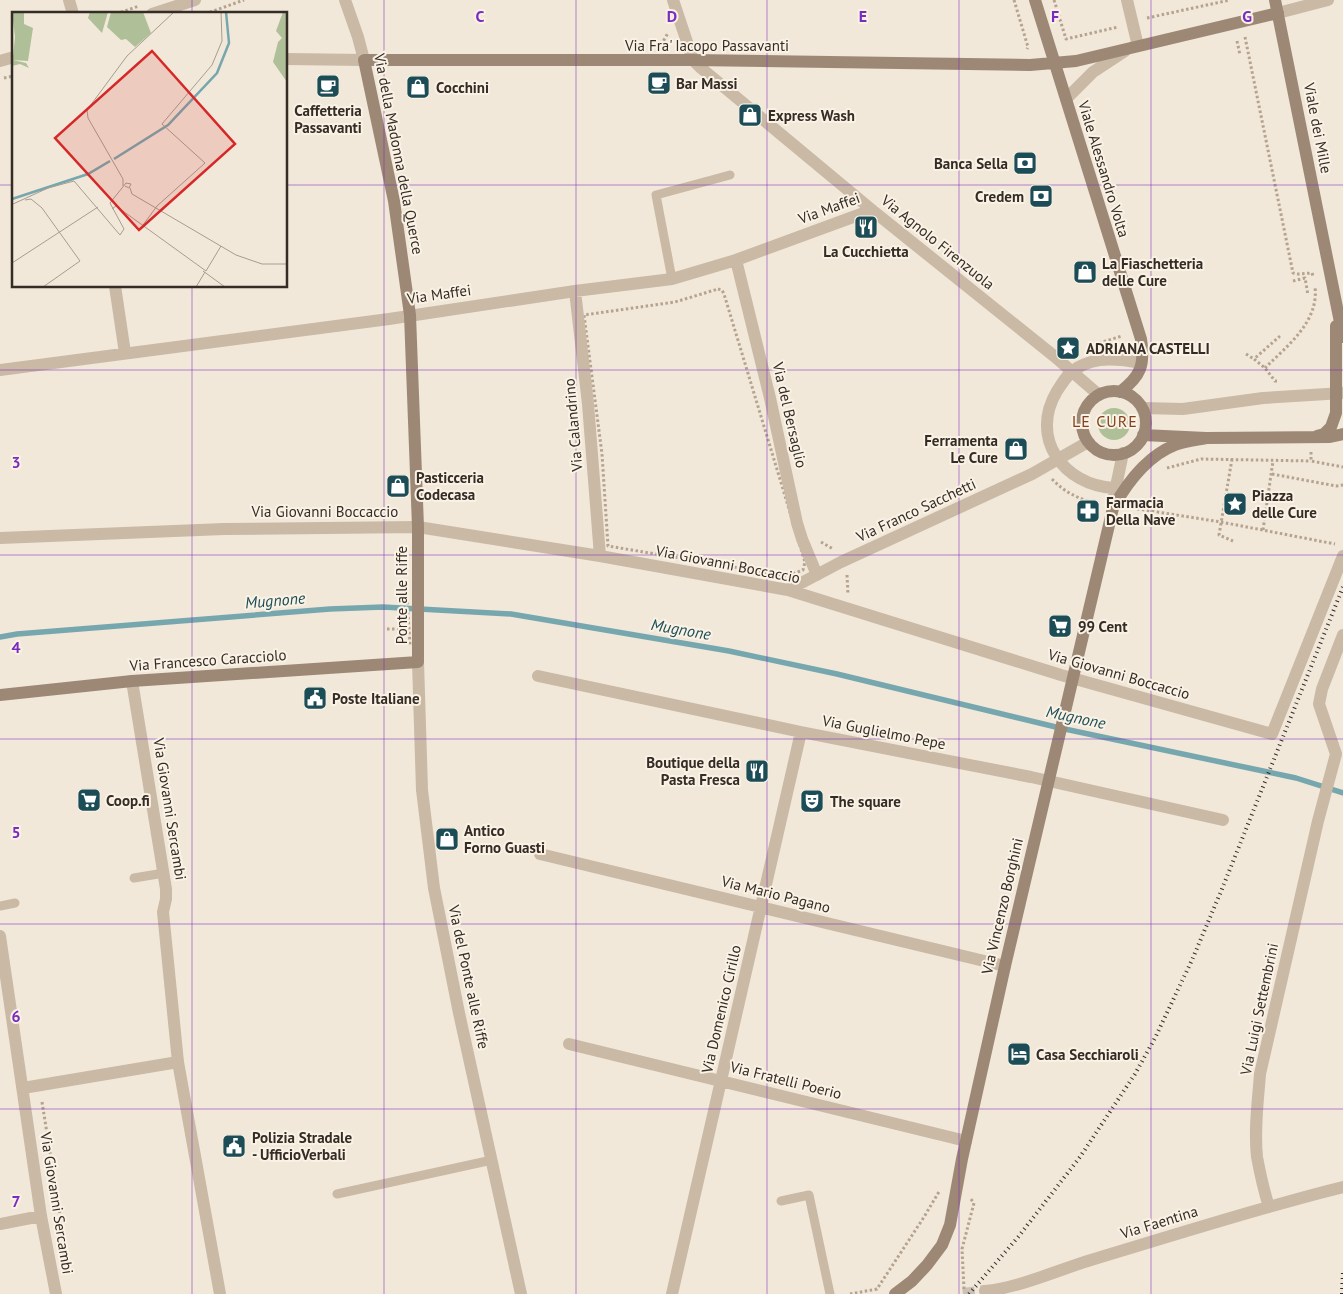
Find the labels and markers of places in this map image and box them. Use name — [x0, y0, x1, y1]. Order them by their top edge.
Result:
cafe icon: Bar Massi — [646, 70, 672, 96]
cafe icon: Caffetteria Passavanti — [315, 73, 341, 99]
shop icon: Cocchini — [405, 74, 431, 100]
place label: Bar Massi — [676, 74, 738, 93]
place label: Cocchini — [436, 78, 489, 97]
place label: Caffetteria Passavanti — [294, 101, 362, 137]
shop icon: Express Wash — [737, 102, 763, 128]
place label: Express Wash — [768, 106, 855, 125]
bank icon: Banca Sella — [1012, 150, 1038, 176]
place label: Banca Sella — [934, 154, 1008, 173]
bank icon: Credem — [1028, 183, 1054, 209]
place label: Credem — [975, 187, 1024, 206]
restaurant icon: La Cucchietta — [853, 214, 879, 240]
place label: La Cucchietta — [823, 242, 909, 261]
place label: La Fiaschetteria delle Cure — [1102, 254, 1203, 290]
shop icon: La Fiaschetteria delle Cure — [1072, 259, 1098, 285]
place icon: ADRIANA CASTELLI — [1055, 335, 1081, 361]
place label: ADRIANA CASTELLI — [1086, 339, 1210, 358]
place label: Ferramenta Le Cure — [924, 431, 998, 467]
shop icon: Ferramenta Le Cure — [1003, 436, 1029, 462]
place label: Pasticceria Codecasa — [416, 468, 484, 504]
shop icon: Pasticceria Codecasa — [385, 473, 411, 499]
place label: Piazza delle Cure — [1252, 486, 1317, 522]
place icon: Piazza delle Cure — [1222, 491, 1248, 517]
place label: Farmacia Della Nave — [1106, 493, 1176, 529]
pharmacy icon: Farmacia Della Nave — [1075, 498, 1101, 524]
supermarket icon: 99 Cent — [1047, 613, 1073, 639]
place label: 99 Cent — [1078, 617, 1128, 636]
public building icon: Poste Italiane — [302, 685, 328, 711]
place label: Poste Italiane — [332, 689, 420, 708]
place label: Boutique della Pasta Fresca — [646, 753, 740, 789]
restaurant icon: Boutique della Pasta Fresca — [744, 758, 770, 784]
supermarket icon: Coop.fi — [76, 787, 102, 813]
theatre icon: The square — [799, 788, 825, 814]
place label: Coop.fi — [106, 791, 150, 810]
place label: The square — [830, 792, 901, 811]
place label: Antico Forno Guasti — [464, 821, 545, 857]
shop icon: Antico Forno Guasti — [434, 826, 460, 852]
hotel icon: Casa Secchiaroli — [1006, 1041, 1032, 1067]
place label: Casa Secchiaroli — [1036, 1045, 1139, 1064]
place label: Polizia Stradale - UfficioVerbali — [252, 1128, 353, 1164]
public building icon: Polizia Stradale - UfficioVerbali — [221, 1133, 247, 1159]

